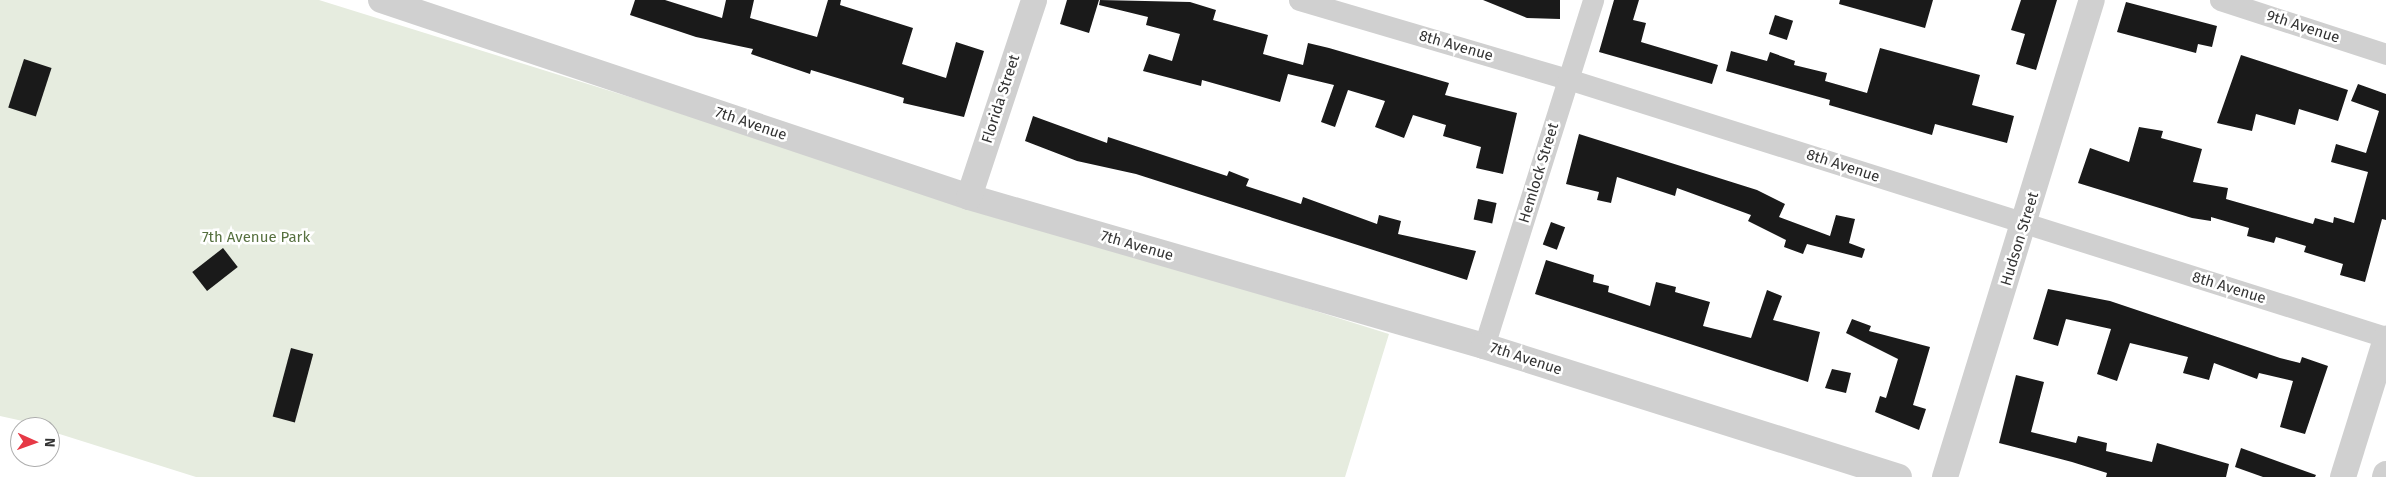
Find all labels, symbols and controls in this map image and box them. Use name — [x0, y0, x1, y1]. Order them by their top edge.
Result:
street label: 9th Avenue — [2264, 7, 2342, 47]
street label: 8th Avenue — [1417, 27, 1495, 65]
street label: Florida Street — [978, 52, 1024, 146]
street label: 7th Avenue — [713, 103, 789, 145]
street label: Hemlock Street — [1515, 121, 1563, 225]
street label: 8th Avenue — [1804, 146, 1882, 186]
street label: Hudson Street — [1997, 190, 2043, 288]
street label: 7th Avenue — [1099, 227, 1175, 265]
park label: 7th Avenue Park — [202, 229, 310, 247]
street label: 8th Avenue — [2190, 268, 2268, 308]
street label: 7th Avenue — [1488, 339, 1564, 379]
north arrow — [10, 417, 60, 467]
text: N — [41, 438, 58, 447]

